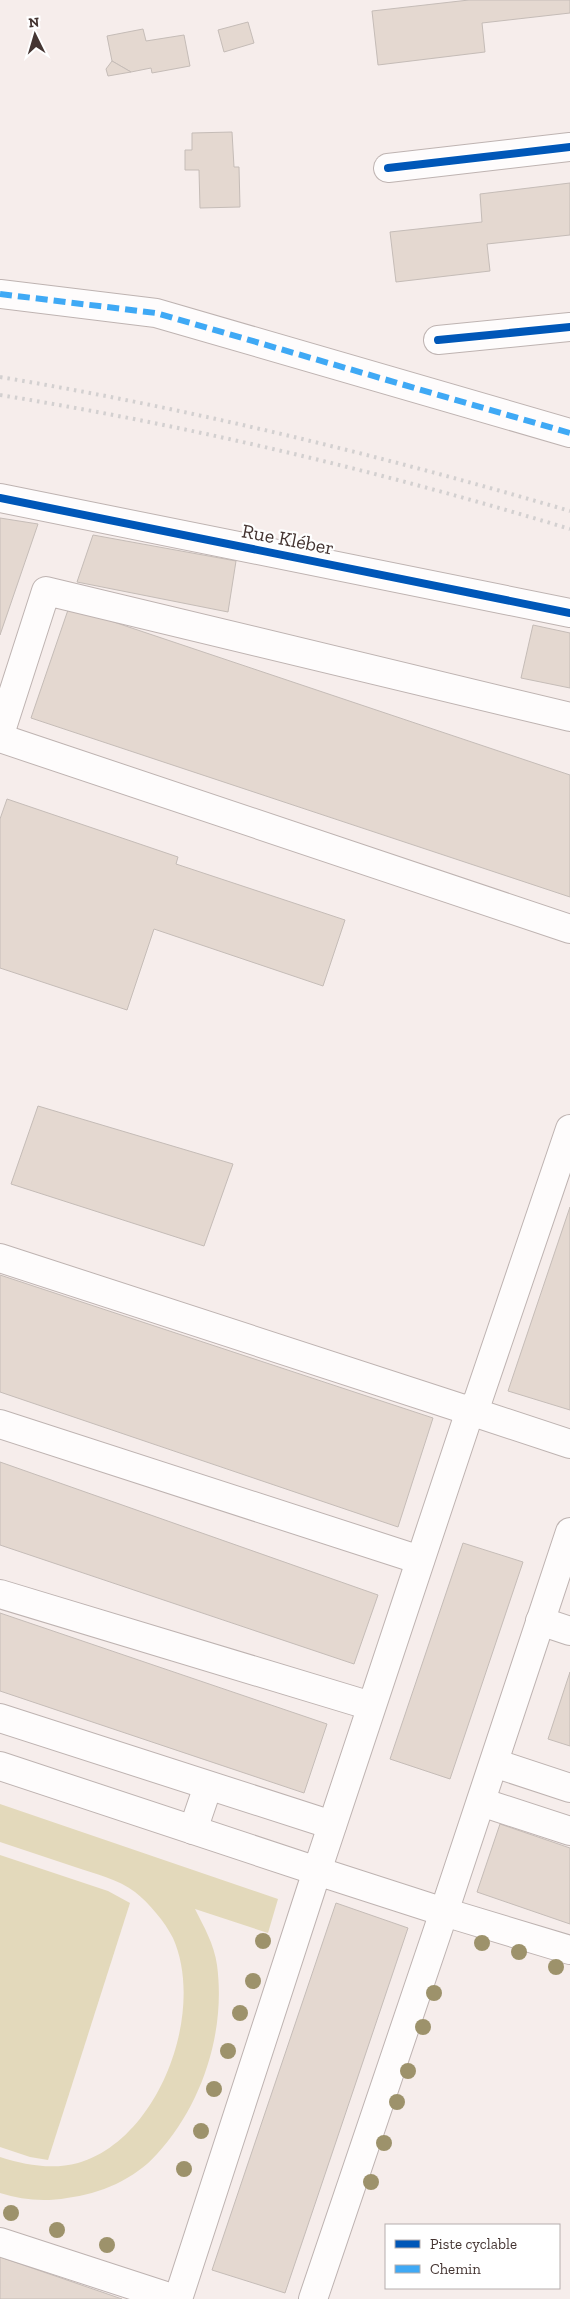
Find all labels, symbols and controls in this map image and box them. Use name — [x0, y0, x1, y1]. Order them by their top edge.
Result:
north arrow — [10, 10, 60, 60]
text: N — [28, 14, 40, 31]
street label: Rue Kléber — [240, 518, 336, 560]
legend — [385, 2224, 560, 2289]
text: Piste cyclable — [430, 2235, 517, 2253]
text: Chemin — [430, 2260, 481, 2278]

